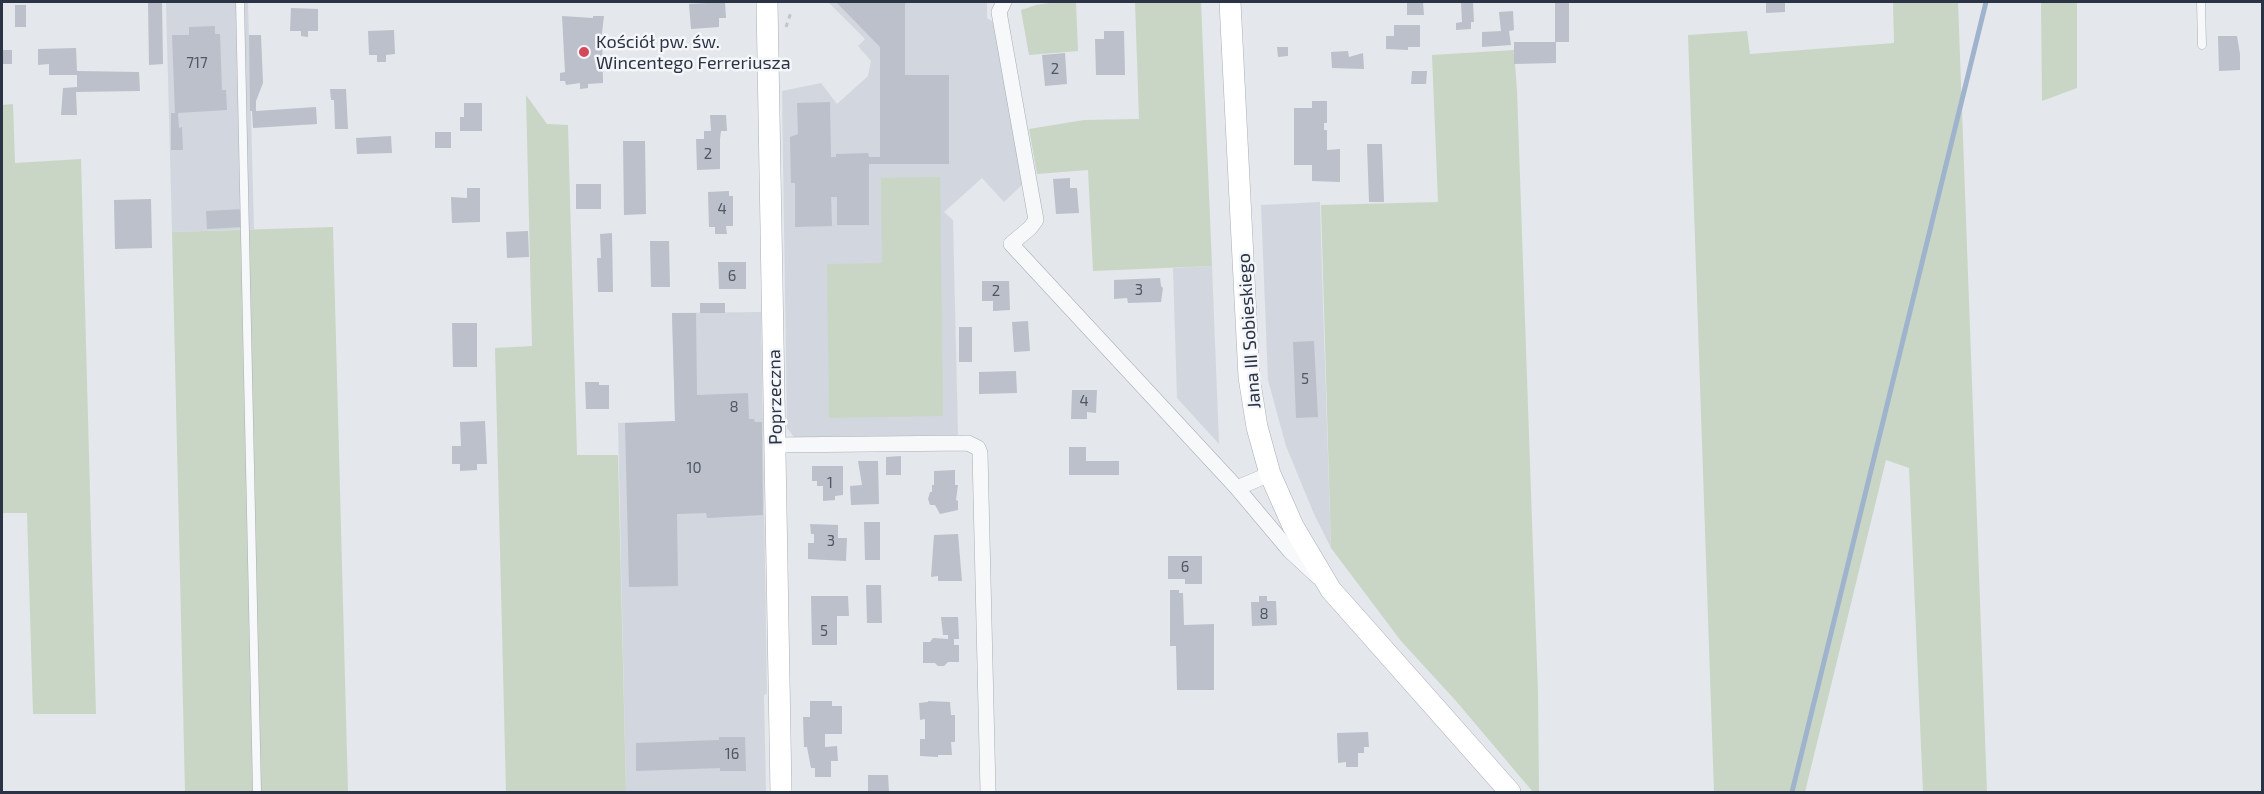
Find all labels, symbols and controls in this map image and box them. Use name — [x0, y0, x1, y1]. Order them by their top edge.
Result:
place label: Kościół pw. św. Wincentego Ferreriusza — [596, 31, 791, 74]
marker: Kościół pw. św. Wincentego Ferreriusza — [577, 45, 591, 59]
house number: 717 — [186, 54, 208, 72]
house number: 2 — [1051, 60, 1059, 78]
house number: 2 — [704, 145, 712, 163]
house number: 4 — [717, 200, 727, 218]
street label: Jana III Sobieskiego — [1233, 253, 1265, 409]
house number: 6 — [728, 267, 736, 285]
house number: 3 — [1135, 281, 1143, 299]
house number: 2 — [992, 282, 1000, 300]
street label: Poprzeczna — [763, 349, 787, 445]
house number: 5 — [1301, 370, 1309, 388]
house number: 4 — [1079, 392, 1089, 410]
house number: 8 — [729, 398, 739, 416]
house number: 10 — [686, 459, 702, 477]
house number: 1 — [827, 474, 833, 492]
house number: 3 — [827, 532, 835, 550]
house number: 6 — [1181, 558, 1189, 576]
house number: 8 — [1259, 605, 1269, 623]
house number: 5 — [820, 622, 828, 640]
house number: 16 — [725, 745, 739, 763]

